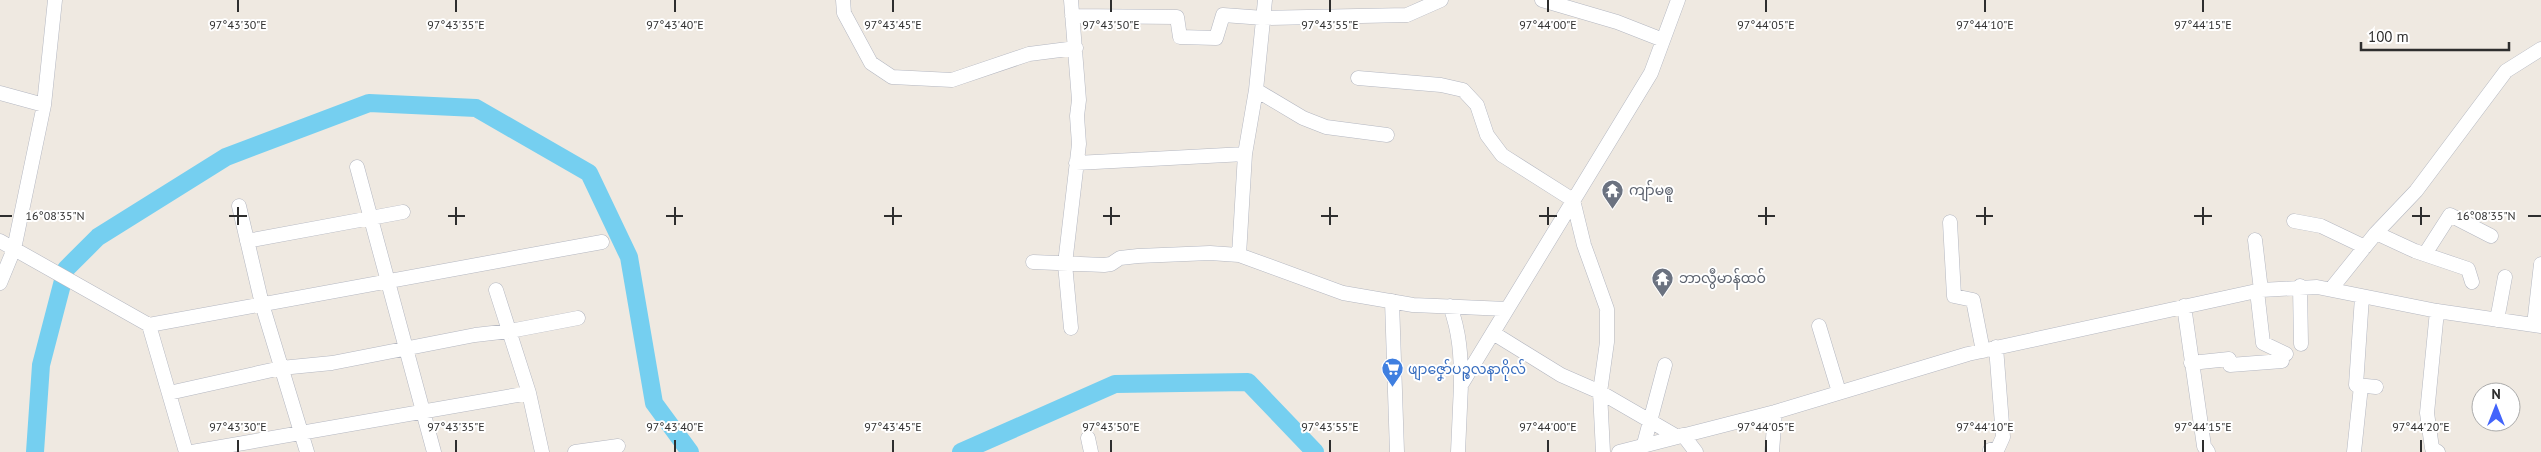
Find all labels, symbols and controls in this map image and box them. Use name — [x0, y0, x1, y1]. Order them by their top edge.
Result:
text: 97°43'30"E — [209, 17, 267, 32]
text: 97°43'35"E — [427, 17, 485, 32]
text: 97°43'40"E — [646, 17, 704, 32]
text: 97°43'45"E — [864, 17, 922, 32]
text: 97°43'50"E — [1082, 17, 1140, 32]
text: 97°43'55"E — [1301, 17, 1359, 32]
text: 97°44'00"E — [1519, 17, 1577, 32]
text: 97°44'05"E — [1737, 17, 1795, 32]
text: 97°44'10"E — [1956, 17, 2014, 32]
text: 97°44'15"E — [2174, 17, 2232, 32]
scale bar — [2361, 20, 2508, 52]
text: 100 m — [2368, 27, 2409, 46]
temple icon: ကျာ်မၜူ — [1601, 178, 1625, 209]
place label: ကျာ်မၜူ — [1629, 180, 1674, 202]
text: 16°08'35"N — [25, 208, 85, 223]
text: 16°08'35"N — [2456, 208, 2516, 223]
temple icon: ဘာလွဳမာန်ထဝ် — [1651, 266, 1675, 297]
place label: ဘာလွဳမာန်ထဝ် — [1679, 268, 1766, 290]
supermarket icon: ဖျာဇၞော်ပဉ္စလနာဂိုလ် — [1380, 357, 1404, 388]
place label: ဖျာဇၞော်ပဉ္စလနာဂိုလ် — [1408, 359, 1526, 381]
north arrow — [2471, 382, 2521, 432]
text: N — [2491, 385, 2501, 403]
text: 97°43'30"E — [209, 419, 267, 434]
text: 97°43'35"E — [427, 419, 485, 434]
text: 97°43'40"E — [646, 419, 704, 434]
text: 97°43'45"E — [864, 419, 922, 434]
text: 97°43'50"E — [1082, 419, 1140, 434]
text: 97°43'55"E — [1301, 419, 1359, 434]
text: 97°44'00"E — [1519, 419, 1577, 434]
text: 97°44'05"E — [1737, 419, 1795, 434]
text: 97°44'10"E — [1956, 419, 2014, 434]
text: 97°44'15"E — [2174, 419, 2232, 434]
text: 97°44'20"E — [2392, 419, 2450, 434]

